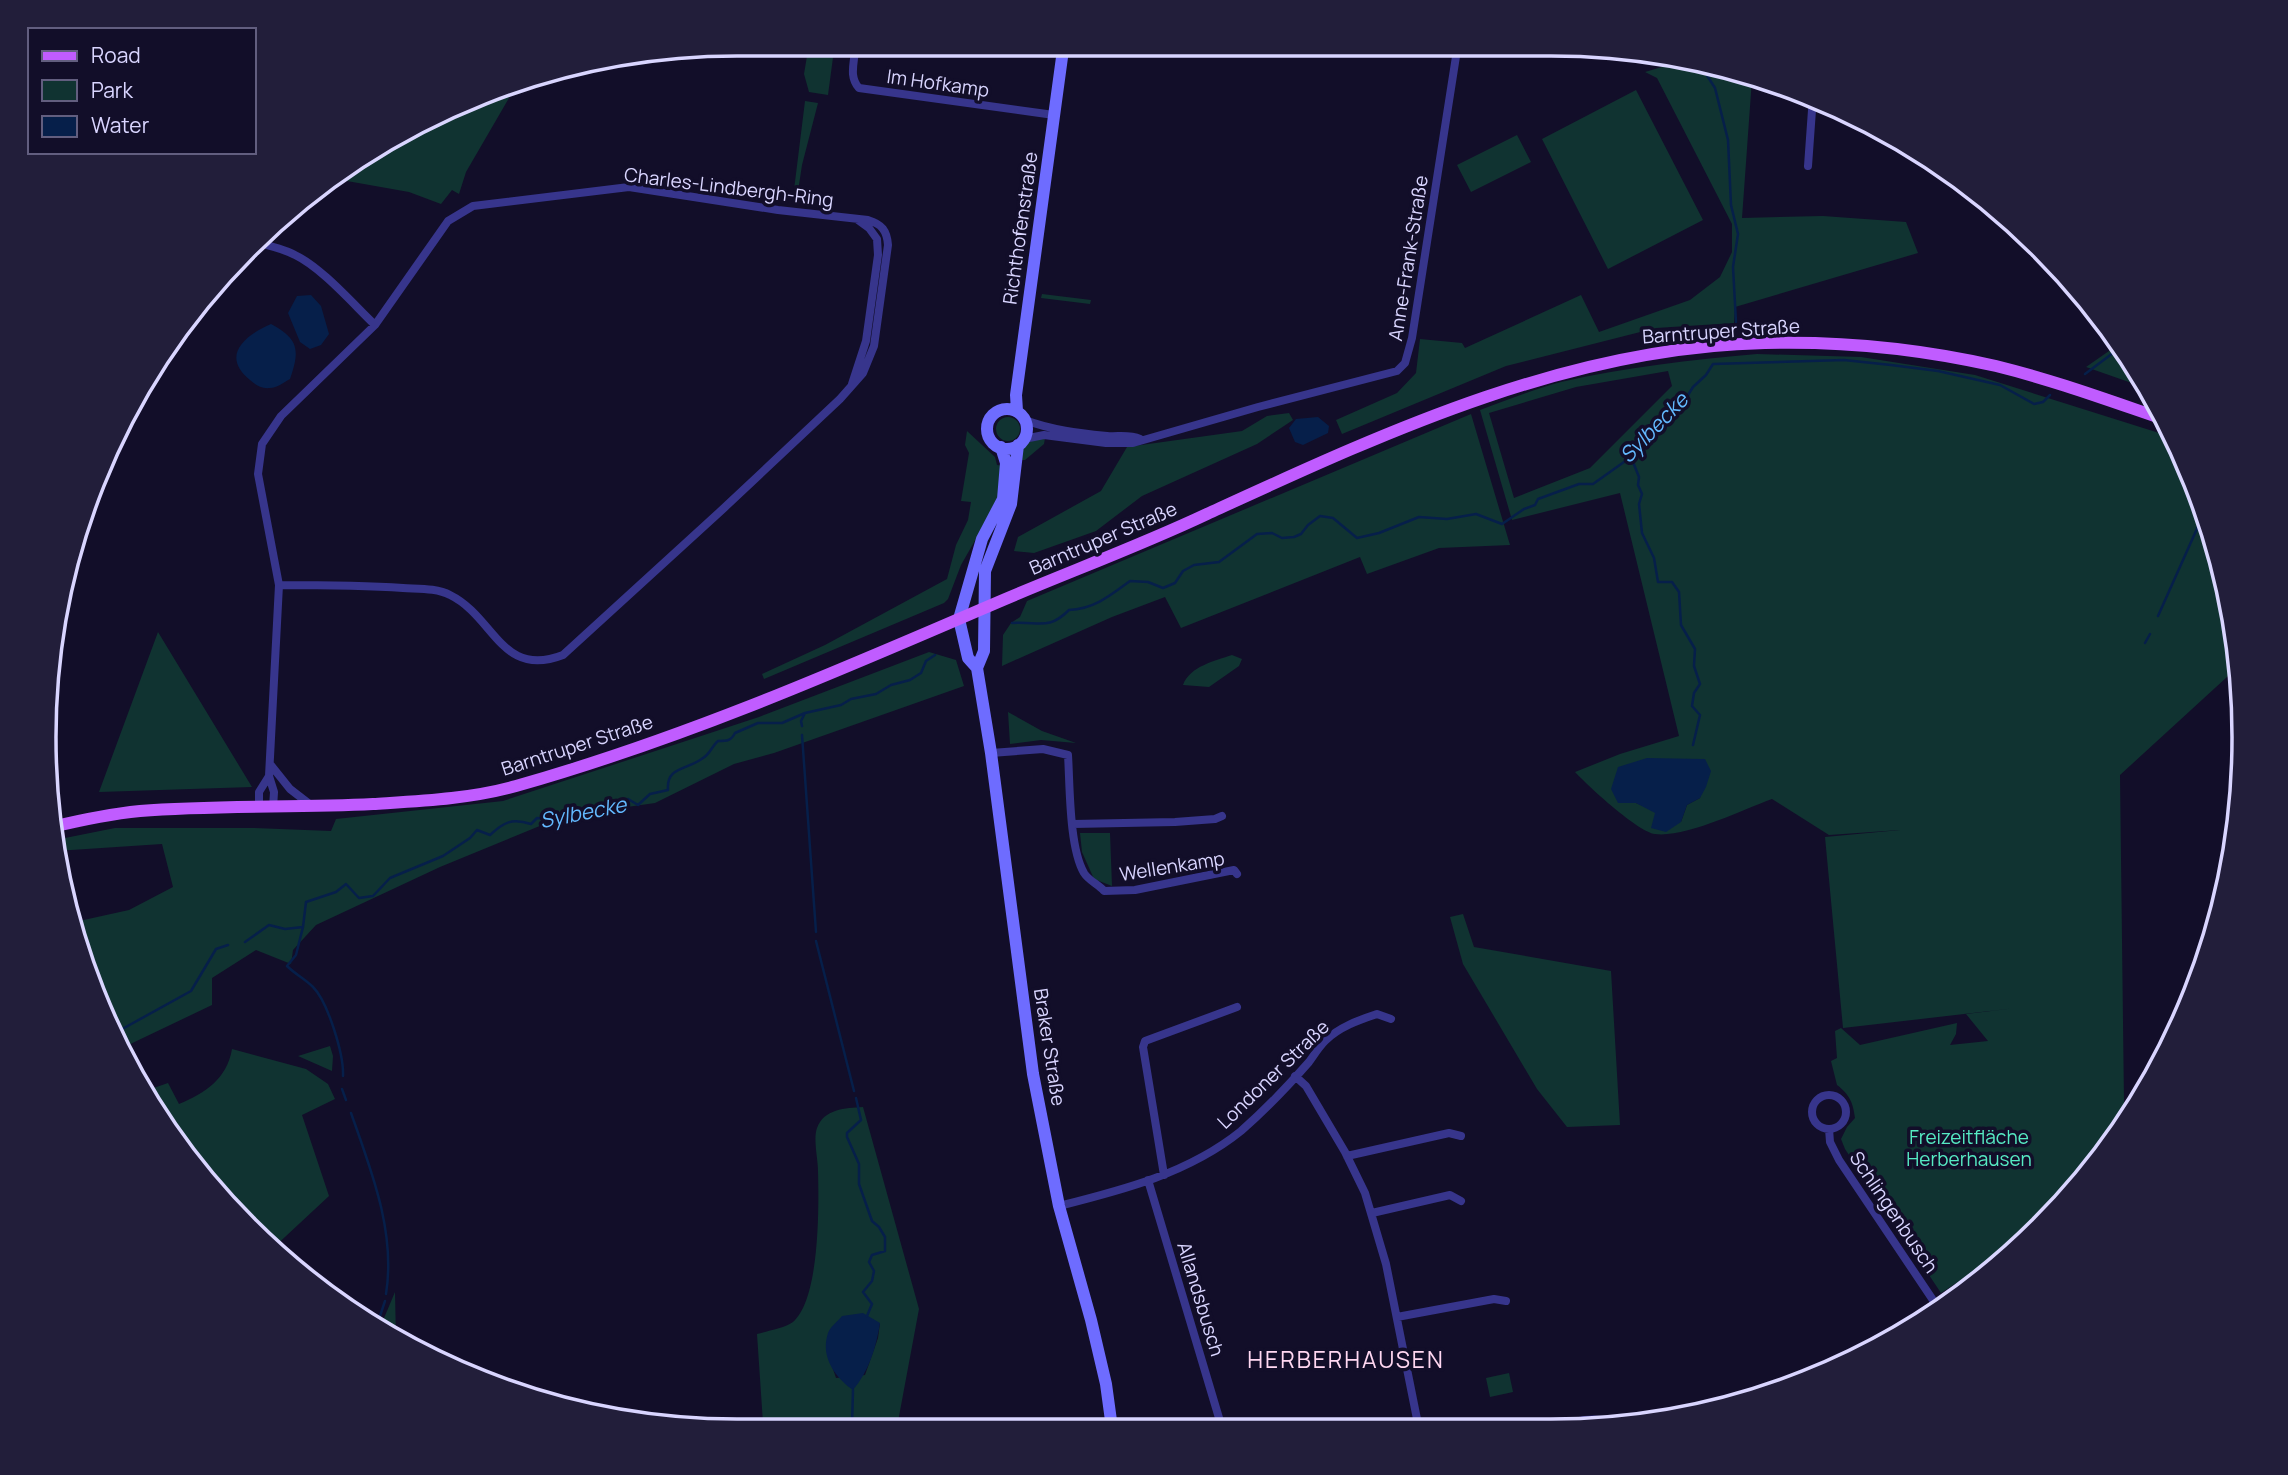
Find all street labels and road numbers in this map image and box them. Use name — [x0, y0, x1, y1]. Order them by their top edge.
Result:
street label: Im Hofkamp — [885, 63, 991, 103]
street label: Richthofenstraße — [996, 150, 1044, 306]
street label: Charles-Lindbergh-Ring — [623, 161, 835, 213]
street label: Anne-Frank-Straße — [1382, 173, 1434, 343]
street label: Barntruper Straße — [1641, 313, 1801, 349]
street label: Barntruper Straße — [1025, 495, 1181, 581]
street label: Barntruper Straße — [498, 708, 656, 782]
street label: Wellenkamp — [1118, 845, 1226, 887]
street label: Braker Straße — [1028, 986, 1072, 1108]
street label: Londoner Straße — [1211, 1014, 1335, 1134]
street label: Schlingenbusch — [1844, 1146, 1944, 1278]
street label: Allandsbusch — [1171, 1239, 1231, 1359]

